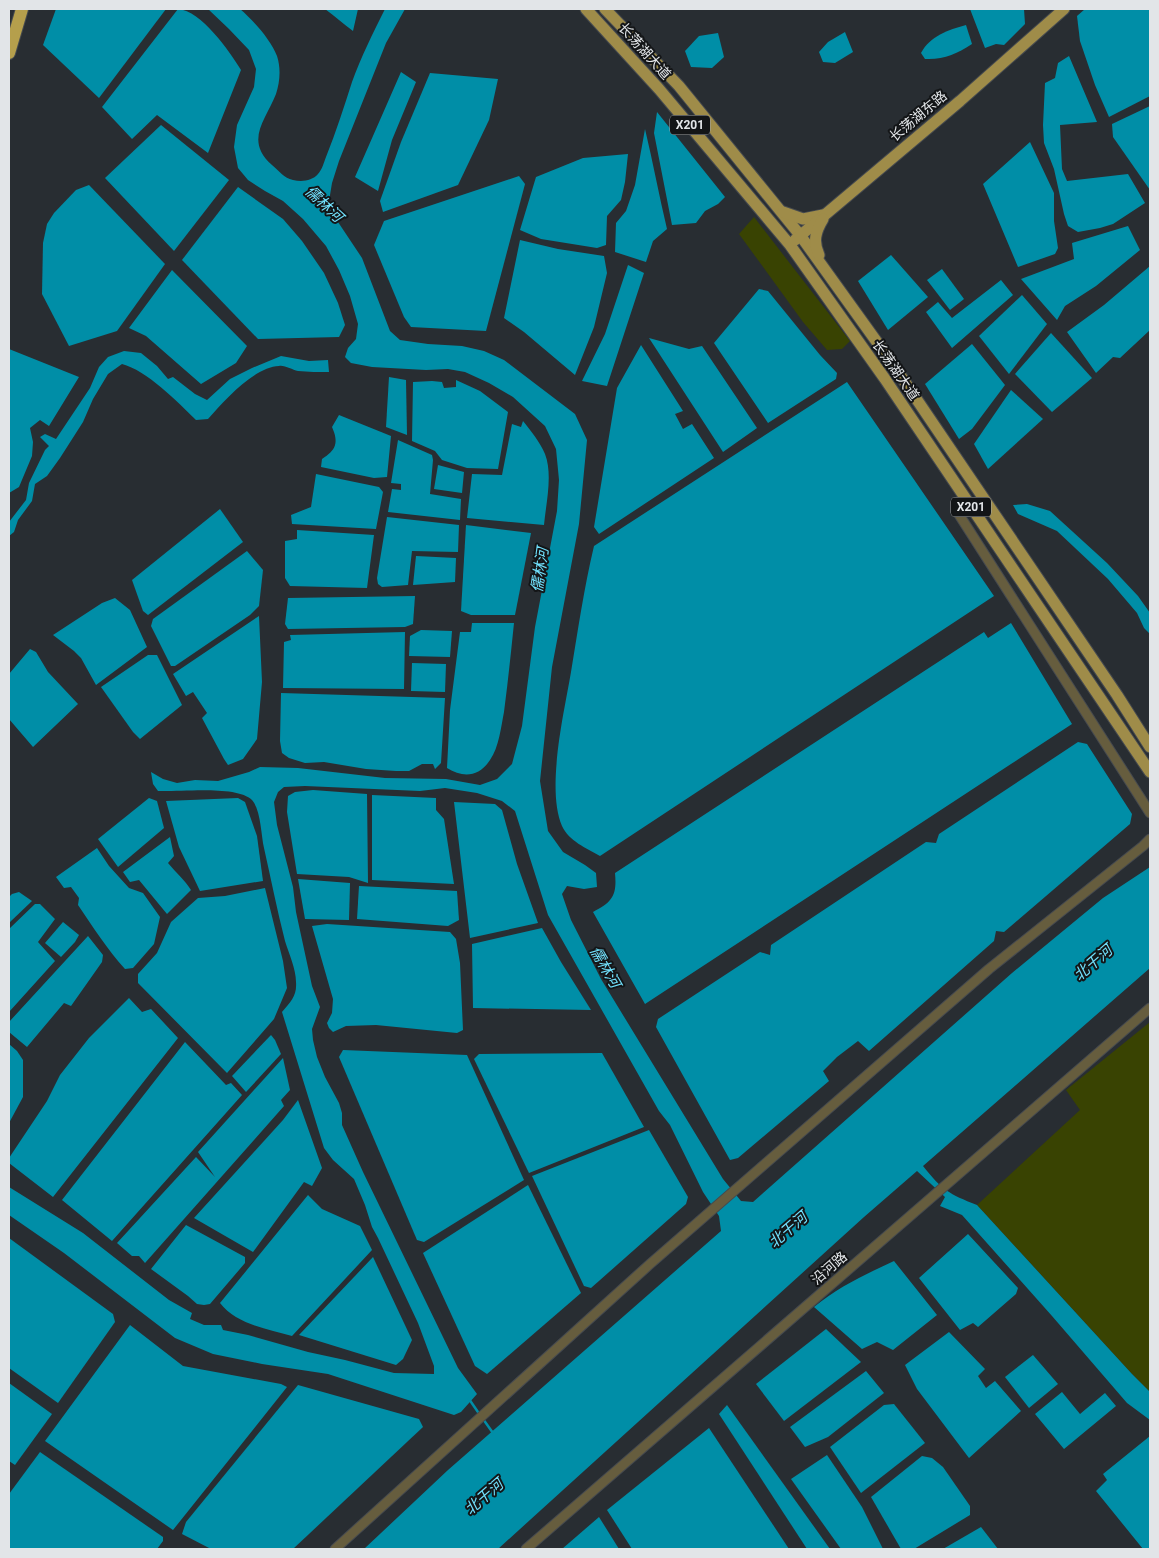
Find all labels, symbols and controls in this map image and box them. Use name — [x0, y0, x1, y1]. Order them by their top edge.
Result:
street label: 长荡湖大道 — [616, 20, 674, 82]
street label: 长荡湖东路 — [886, 87, 950, 145]
road number: X201 — [670, 116, 710, 134]
water label: 儒林河 — [301, 182, 349, 228]
street label: 长荡湖大道 — [869, 337, 923, 403]
road number: X201 — [951, 498, 991, 516]
water label: 儒林河 — [528, 544, 552, 594]
water label: 北干河 — [1070, 939, 1118, 985]
water label: 儒林河 — [586, 943, 626, 994]
water label: 北干河 — [765, 1206, 813, 1252]
street label: 沿河路 — [808, 1248, 850, 1288]
water label: 北干河 — [461, 1473, 509, 1519]

